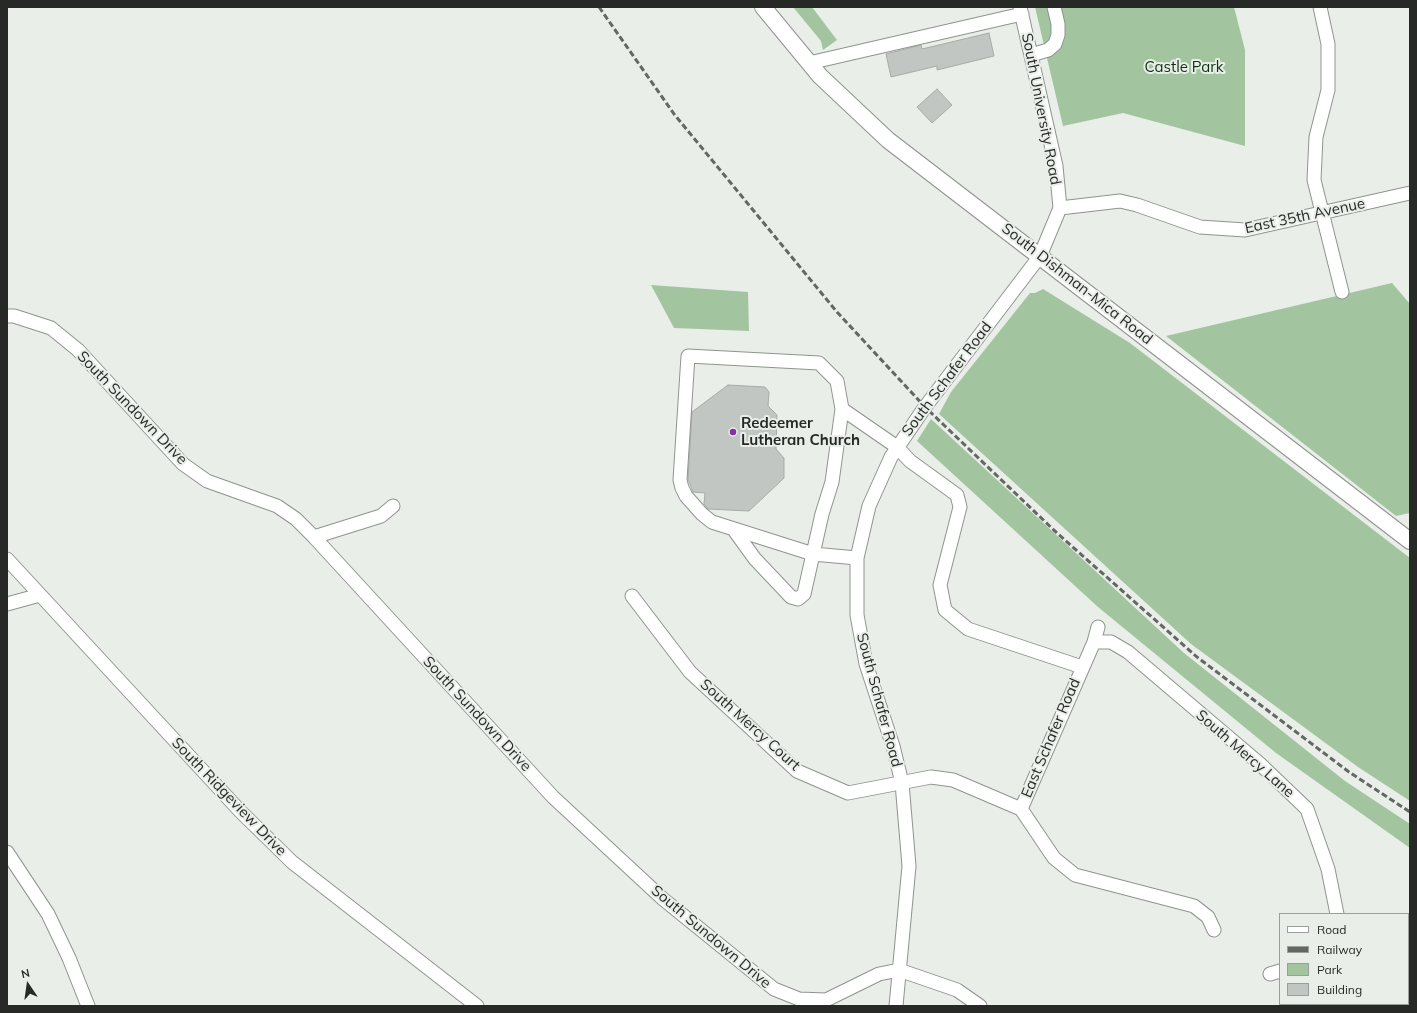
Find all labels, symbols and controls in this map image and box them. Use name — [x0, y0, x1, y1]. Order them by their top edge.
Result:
street label: South University Road — [1017, 32, 1065, 186]
park label: Castle Park — [1145, 58, 1223, 76]
street label: East 35th Avenue — [1243, 194, 1367, 238]
street label: South Dishman-Mica Road — [998, 220, 1156, 348]
street label: South Schafer Road — [898, 318, 996, 440]
street label: South Sundown Drive — [73, 348, 191, 468]
place label: Redeemer Lutheran Church — [741, 414, 860, 449]
marker: Redeemer Lutheran Church — [728, 427, 738, 437]
street label: South Schafer Road — [852, 631, 906, 769]
street label: South Sundown Drive — [419, 653, 535, 775]
street label: South Mercy Court — [696, 675, 804, 775]
street label: East Schafer Road — [1018, 676, 1084, 800]
street label: South Mercy Lane — [1192, 706, 1298, 802]
street label: South Ridgeview Drive — [168, 734, 290, 860]
street label: South Sundown Drive — [647, 882, 775, 992]
legend — [1279, 913, 1409, 1005]
text: Road — [1317, 922, 1346, 937]
text: Railway — [1317, 942, 1362, 957]
text: Park — [1317, 962, 1342, 977]
north arrow — [8, 965, 48, 1005]
text: N — [20, 966, 31, 981]
text: Building — [1317, 982, 1362, 997]

